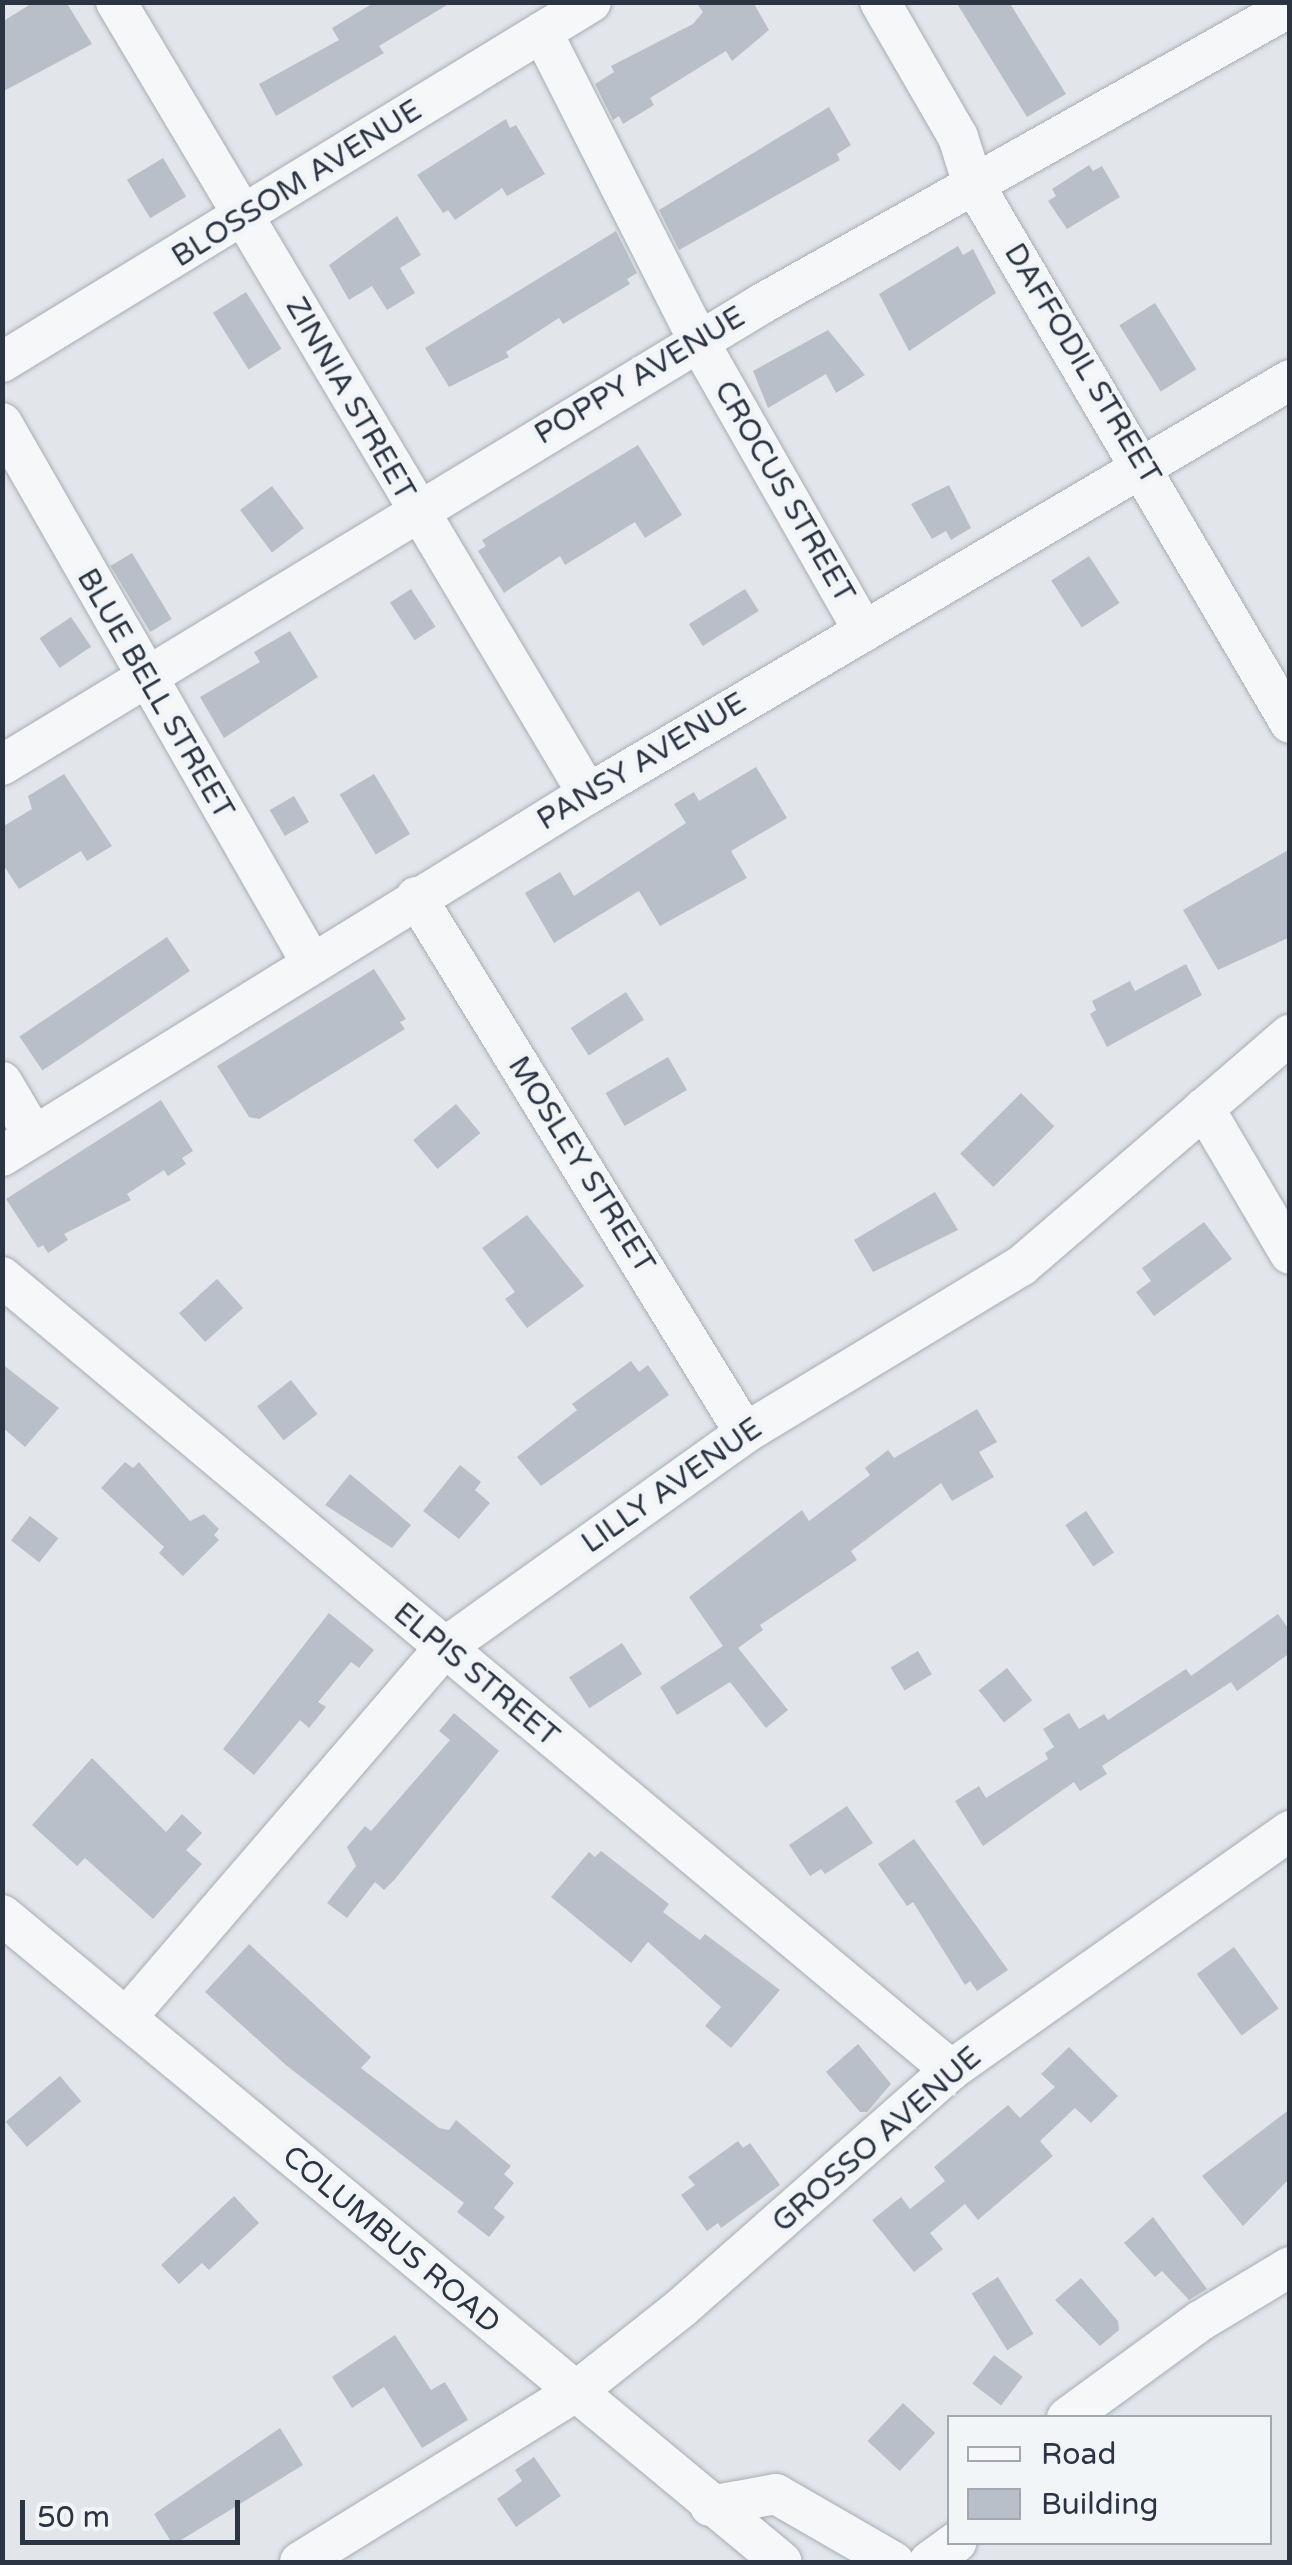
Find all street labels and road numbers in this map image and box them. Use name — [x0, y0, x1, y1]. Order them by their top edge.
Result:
street label: BLOSSOM AVENUE — [166, 93, 428, 275]
street label: DAFFODIL STREET — [996, 237, 1168, 491]
street label: ZINNIA STREET — [277, 291, 423, 507]
street label: POPPY AVENUE — [528, 299, 752, 453]
street label: CROCUS STREET — [706, 375, 862, 609]
street label: BLUE BELL STREET — [69, 562, 241, 826]
street label: PANSY AVENUE — [531, 685, 753, 839]
street label: MOSLEY STREET — [500, 1050, 662, 1280]
street label: LILLY AVENUE — [575, 1411, 769, 1561]
street label: ELPIS STREET — [386, 1595, 566, 1755]
street label: GROSSO AVENUE — [765, 2040, 989, 2240]
street label: COLUMBUS ROAD — [275, 2138, 507, 2342]

